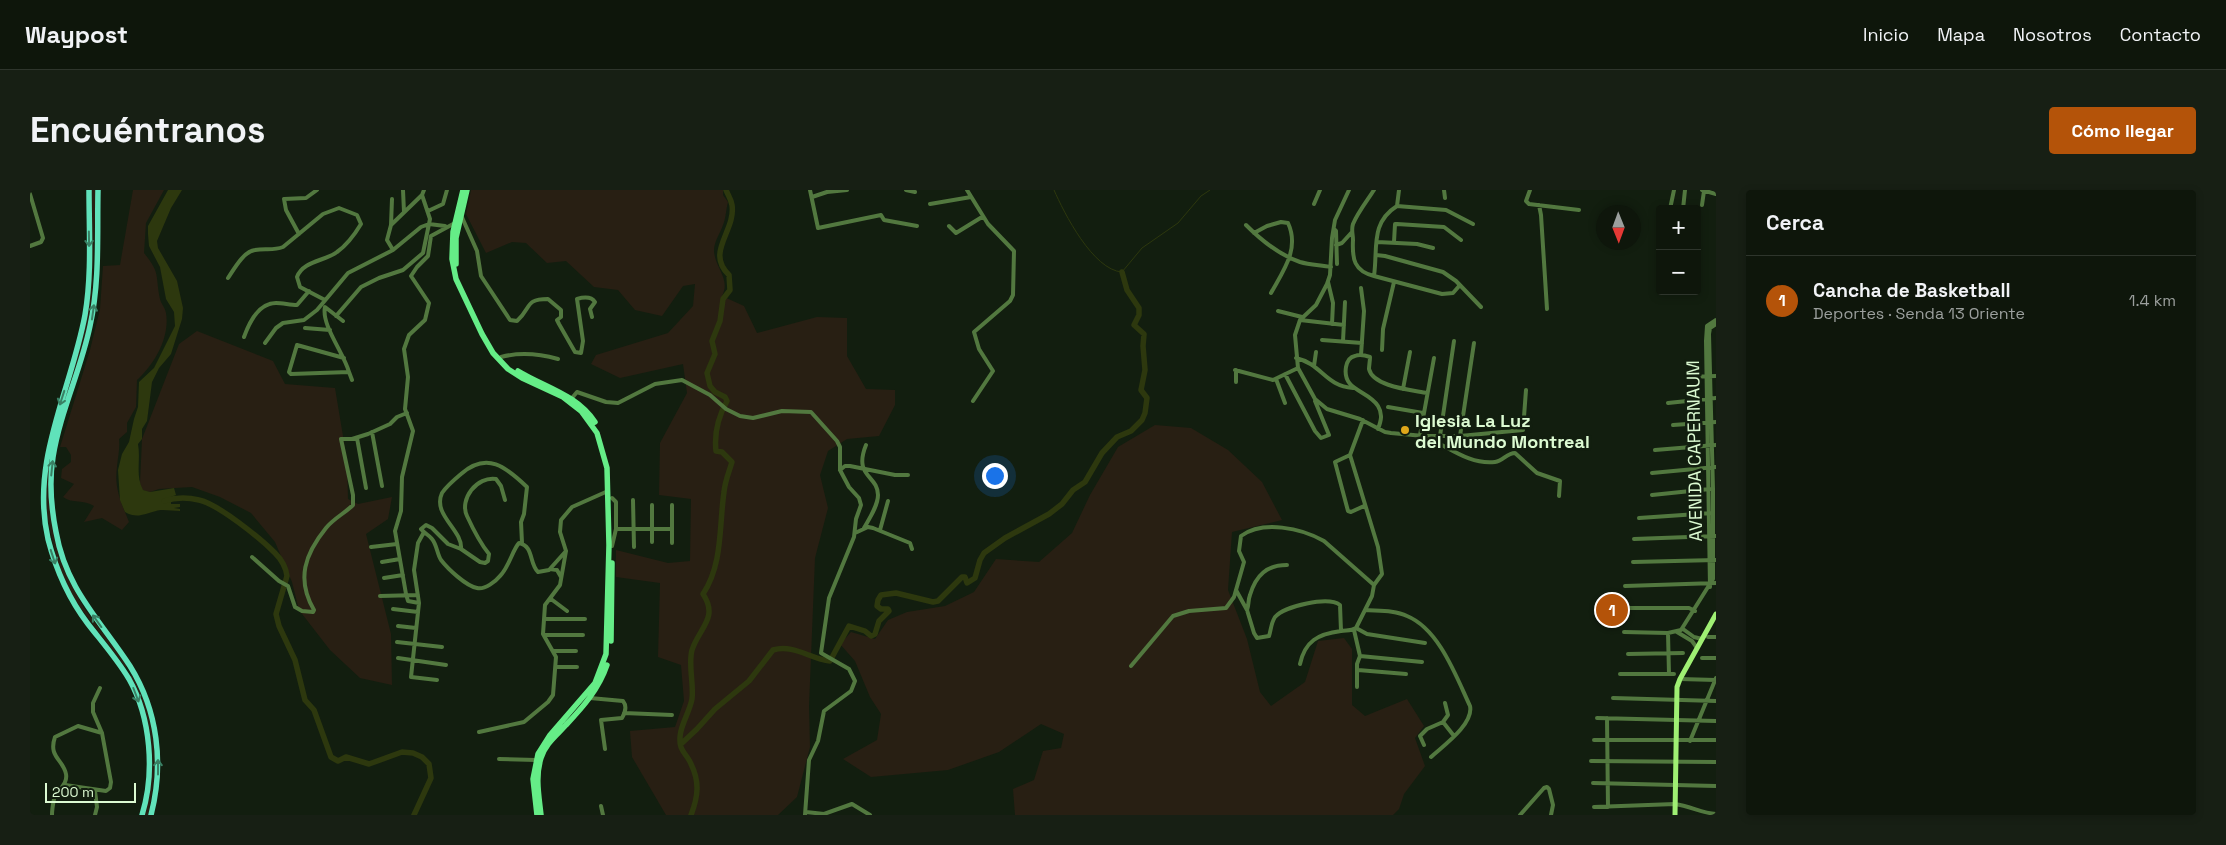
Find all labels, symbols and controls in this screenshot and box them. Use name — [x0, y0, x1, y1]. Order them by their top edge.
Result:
text: Waypost — [25, 19, 128, 50]
text: Inicio — [1863, 23, 1909, 46]
text: Mapa — [1937, 23, 1985, 46]
text: Nosotros — [2013, 23, 2092, 46]
text: Contacto — [2120, 23, 2201, 46]
button: Cómo llegar — [2049, 107, 2196, 154]
text: Encuéntranos — [30, 108, 265, 152]
north arrow — [1596, 205, 1641, 250]
map controls — [1656, 205, 1701, 295]
button: + — [1656, 205, 1701, 250]
text: Cerca — [1766, 209, 1824, 236]
one-way arrow — [84, 230, 94, 246]
button: − — [1656, 250, 1701, 295]
text: Cancha de Basketball — [1813, 278, 2011, 303]
text: 1 — [1778, 290, 1786, 311]
text: 1.4 km — [2129, 290, 2176, 311]
text: Deportes · Senda 13 Oriente — [1813, 303, 2025, 324]
one-way arrow — [88, 304, 98, 320]
street label: AVENIDA CAPERNAUM — [1681, 360, 1707, 542]
one-way arrow — [57, 390, 67, 406]
place label: Iglesia La Luz del Mundo Montreal — [1415, 409, 1590, 453]
marker: Iglesia La Luz del Mundo Montreal — [1399, 424, 1411, 436]
one-way arrow — [47, 461, 57, 477]
your location — [982, 463, 1008, 489]
one-way arrow — [49, 548, 58, 564]
pin: 1 — [1596, 591, 1628, 629]
one-way arrow — [91, 615, 102, 628]
one-way arrow — [132, 687, 141, 702]
one-way arrow — [153, 759, 163, 776]
scale bar — [45, 780, 136, 803]
text: 200 m — [52, 783, 94, 801]

